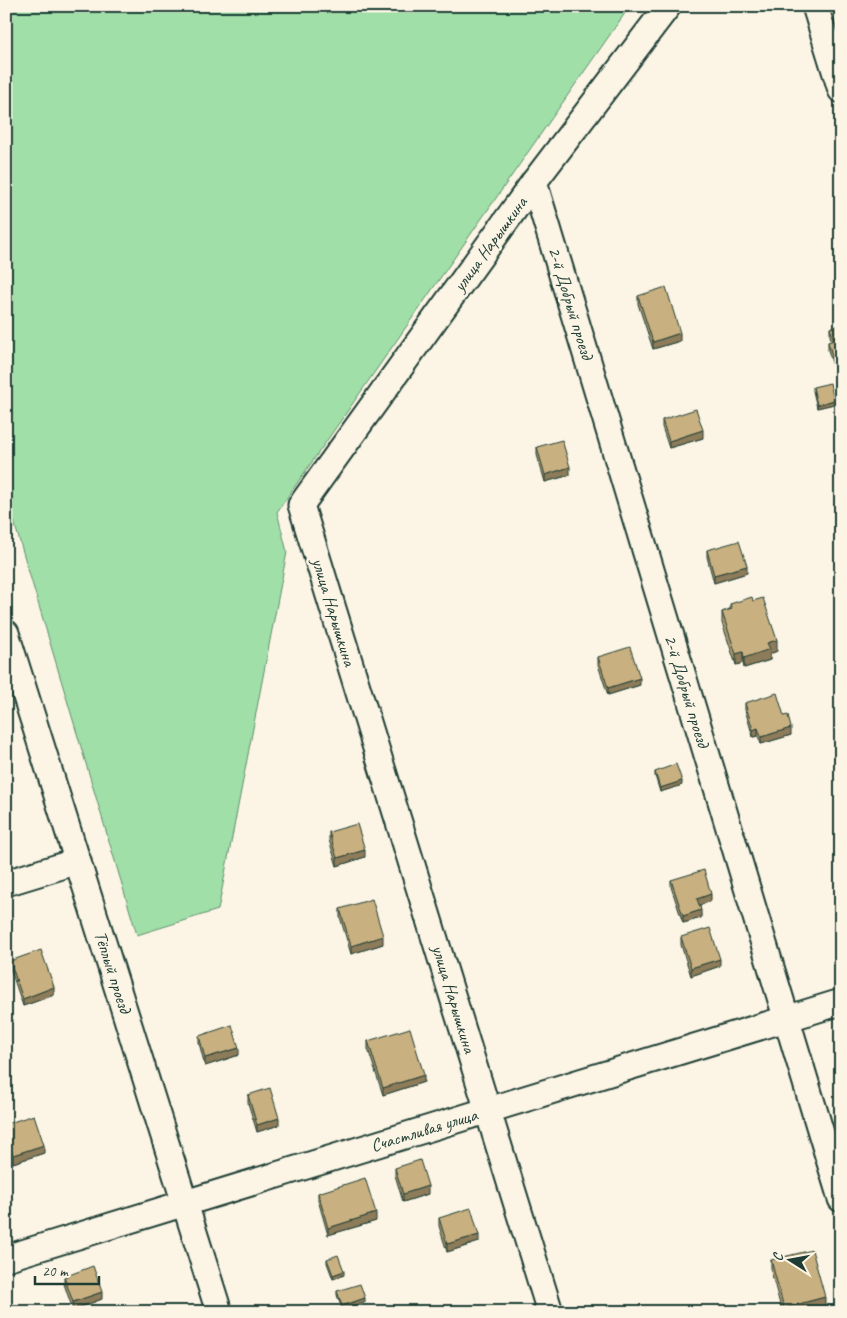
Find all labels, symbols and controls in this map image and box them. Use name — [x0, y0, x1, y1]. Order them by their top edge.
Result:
street label: улица Нарышкина — [448, 191, 533, 296]
street label: 2-й Добрый проезд — [543, 244, 599, 363]
street label: улица Нарышкина — [307, 554, 361, 670]
street label: 2-й Добрый проезд — [659, 632, 715, 751]
street label: Тёплый проезд — [89, 928, 137, 1017]
street label: улица Нарышкина — [427, 941, 481, 1057]
street label: Счастливая улица — [368, 1103, 481, 1157]
north arrow — [764, 1236, 814, 1286]
text: С — [769, 1251, 787, 1263]
scale bar — [35, 1253, 99, 1285]
text: 20 m — [42, 1262, 69, 1281]

